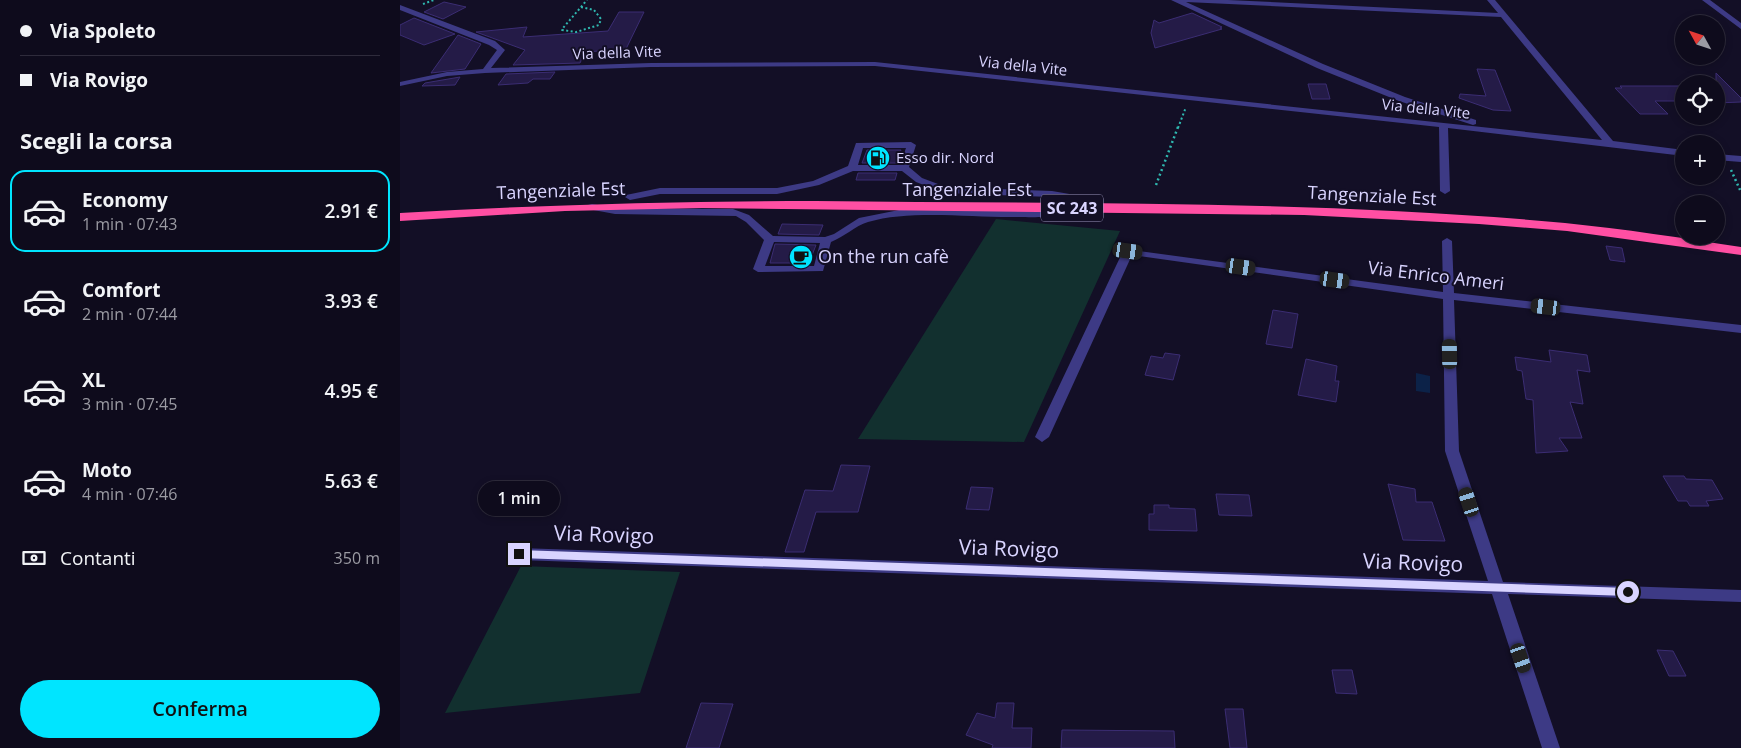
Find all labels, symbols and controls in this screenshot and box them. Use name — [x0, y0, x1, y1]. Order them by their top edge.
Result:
north arrow — [1675, 15, 1725, 65]
map controls — [1675, 15, 1725, 245]
text: Via Spoleto — [50, 18, 156, 44]
street label: Via della Vite — [572, 40, 662, 64]
street label: Via della Vite — [978, 50, 1068, 80]
text: Via Rovigo — [50, 67, 148, 93]
button: locate — [1675, 75, 1725, 125]
street label: Via della Vite — [1381, 93, 1471, 123]
text: Scegli la corsa — [20, 125, 173, 155]
button: + — [1675, 135, 1725, 185]
fuel station icon: Esso dir. Nord — [865, 145, 891, 171]
place label: Esso dir. Nord — [896, 147, 994, 167]
street label: Tangenziale Est — [496, 176, 626, 204]
street label: Tangenziale Est — [902, 177, 1032, 201]
street label: Tangenziale Est — [1307, 180, 1437, 210]
text: Economy — [82, 187, 168, 213]
icon: car — [22, 189, 67, 234]
road number: SC 243 — [1041, 194, 1103, 222]
button: − — [1675, 195, 1725, 245]
text: 2.91 € — [324, 198, 378, 224]
text: 1 min · 07:43 — [82, 213, 177, 235]
car — [1112, 241, 1143, 261]
cafe icon: On the run cafè — [788, 244, 814, 270]
place label: On the run cafè — [818, 244, 949, 268]
street label: Via Enrico Ameri — [1367, 255, 1506, 295]
car — [1225, 257, 1256, 277]
car — [1319, 270, 1350, 290]
text: Comfort — [82, 277, 161, 303]
icon: car — [22, 279, 67, 324]
text: 3.93 € — [324, 288, 378, 314]
car — [1530, 298, 1561, 316]
text: 2 min · 07:44 — [82, 303, 177, 325]
car — [1442, 339, 1457, 369]
text: XL — [82, 367, 105, 393]
icon: car — [22, 369, 67, 414]
text: 4.95 € — [324, 378, 378, 404]
text: 3 min · 07:45 — [82, 393, 177, 415]
text: Moto — [82, 457, 132, 483]
icon: car — [22, 459, 67, 504]
text: 5.63 € — [324, 468, 378, 494]
callout: 1 min — [478, 482, 560, 516]
text: 4 min · 07:46 — [82, 483, 177, 505]
car — [1457, 485, 1480, 519]
text: 1 min — [497, 487, 541, 509]
street label: Via Rovigo — [553, 518, 655, 550]
street label: Via Rovigo — [958, 532, 1060, 564]
route end — [508, 543, 530, 565]
icon: cash — [20, 544, 48, 572]
text: Contanti — [60, 545, 136, 571]
street label: Via Rovigo — [1362, 546, 1464, 578]
text: 350 m — [334, 547, 380, 569]
route start — [1617, 581, 1639, 603]
car — [1509, 641, 1532, 675]
button: Conferma — [20, 680, 380, 738]

